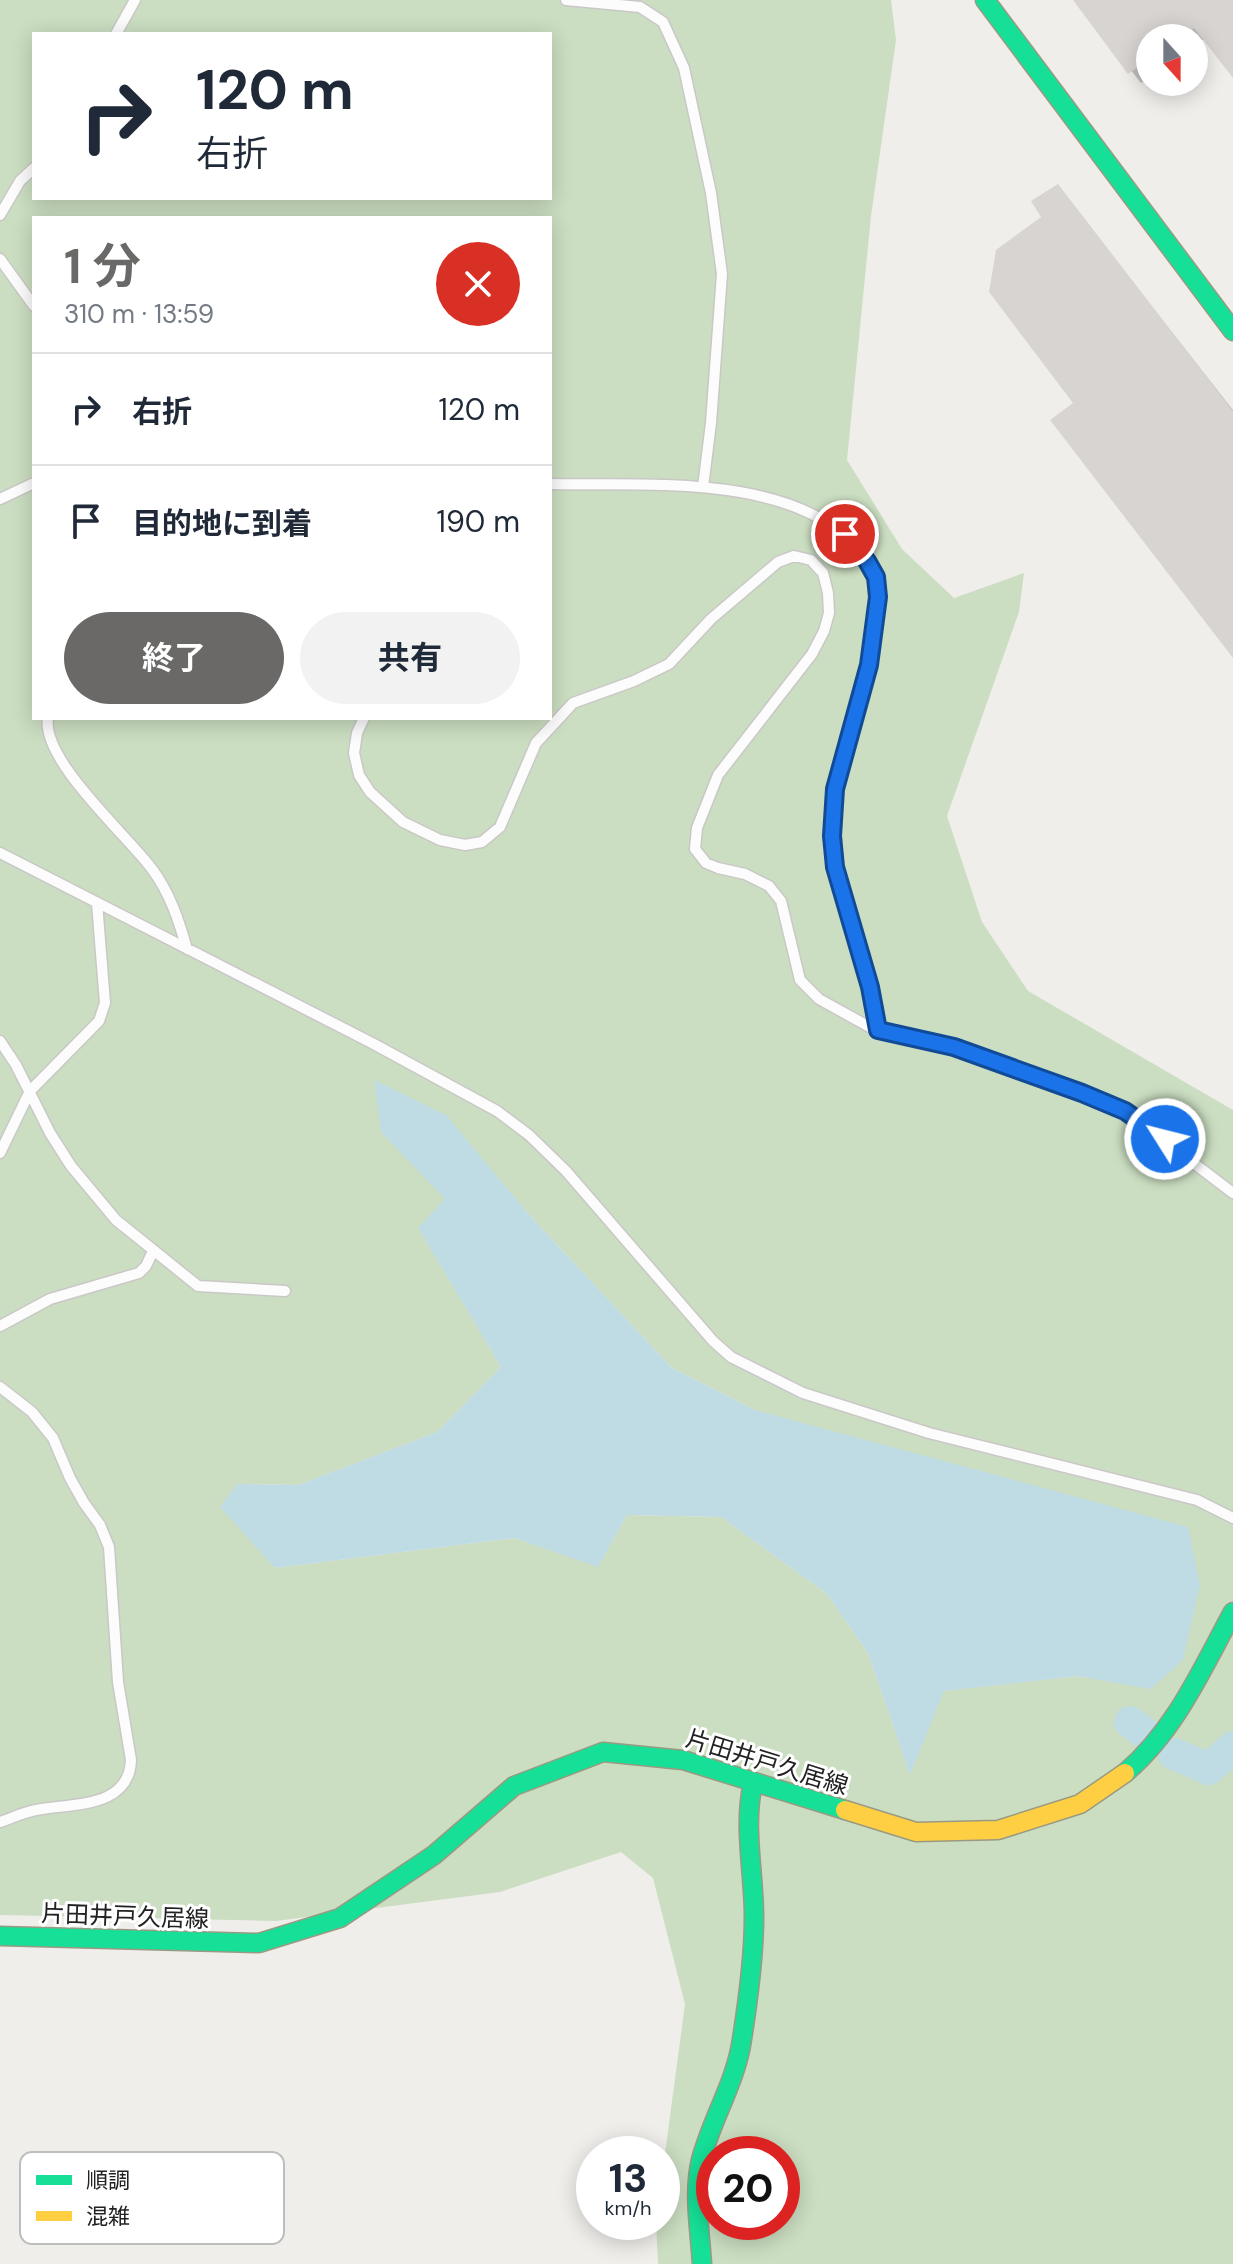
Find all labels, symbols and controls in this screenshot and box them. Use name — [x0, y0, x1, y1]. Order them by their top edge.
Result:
north arrow — [1136, 24, 1208, 96]
map controls — [1136, 24, 1208, 96]
text: 120 m — [196, 53, 354, 126]
icon: right — [64, 64, 168, 168]
text: 右折 — [196, 130, 268, 177]
text: 1 分 — [64, 235, 141, 298]
button: close — [436, 242, 520, 326]
text: 310 m · 13:59 — [64, 297, 214, 331]
icon: right — [64, 387, 108, 431]
text: 120 m — [438, 390, 520, 429]
text: 右折 — [132, 392, 192, 431]
icon: arrive — [64, 499, 108, 543]
pin — [811, 500, 879, 568]
text: 190 m — [437, 502, 520, 541]
text: 目的地に到着 — [132, 504, 312, 543]
icon: arrive — [823, 512, 867, 556]
button: 終了 — [64, 612, 284, 704]
button: 共有 — [300, 612, 520, 704]
position arrow — [1123, 1097, 1207, 1181]
street label: 片田井戸久居線 — [682, 1723, 852, 1801]
street label: 片田井戸久居線 — [41, 1898, 209, 1934]
speed limit sign: 20 — [696, 2136, 800, 2240]
legend — [20, 2152, 284, 2244]
text: 13 — [609, 2152, 647, 2204]
text: 順調 — [86, 2166, 130, 2195]
text: km/h — [604, 2195, 652, 2221]
text: 混雑 — [86, 2202, 130, 2231]

